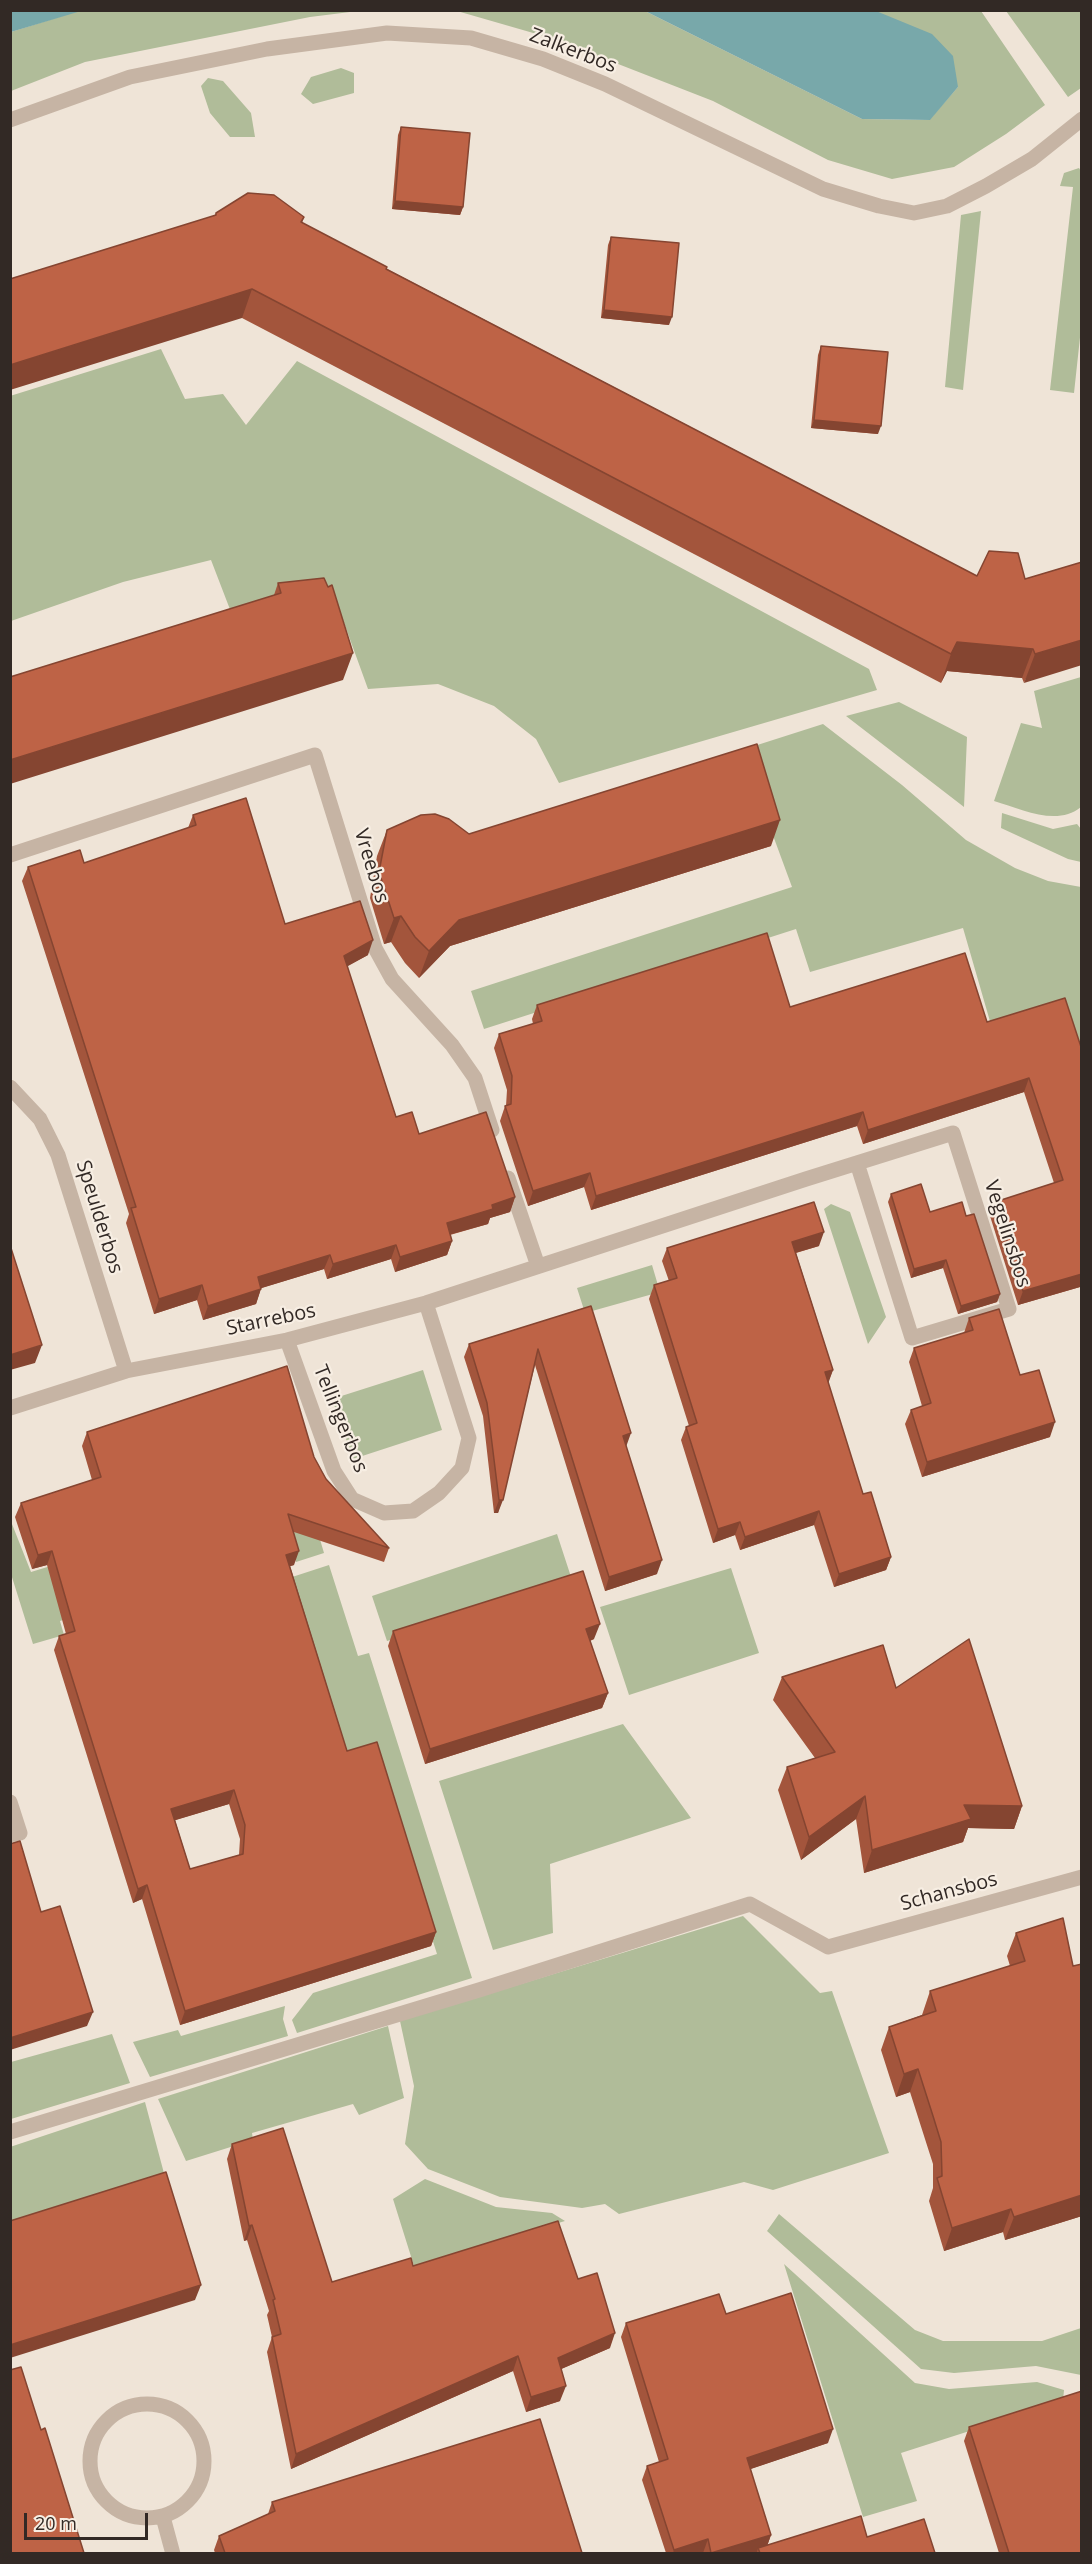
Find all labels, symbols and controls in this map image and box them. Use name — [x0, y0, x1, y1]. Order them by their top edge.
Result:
street label: Zalkerbos — [526, 23, 620, 79]
street label: Vreebos — [348, 826, 394, 906]
street label: Speulderbos — [70, 1157, 128, 1277]
street label: Vegelinsbos — [978, 1178, 1036, 1290]
street label: Starrebos — [224, 1299, 318, 1341]
street label: Tellingerbos — [308, 1362, 372, 1476]
street label: Schansbos — [898, 1868, 1000, 1916]
scale bar — [27, 2501, 152, 2539]
text: 20 m — [35, 2511, 77, 2535]

